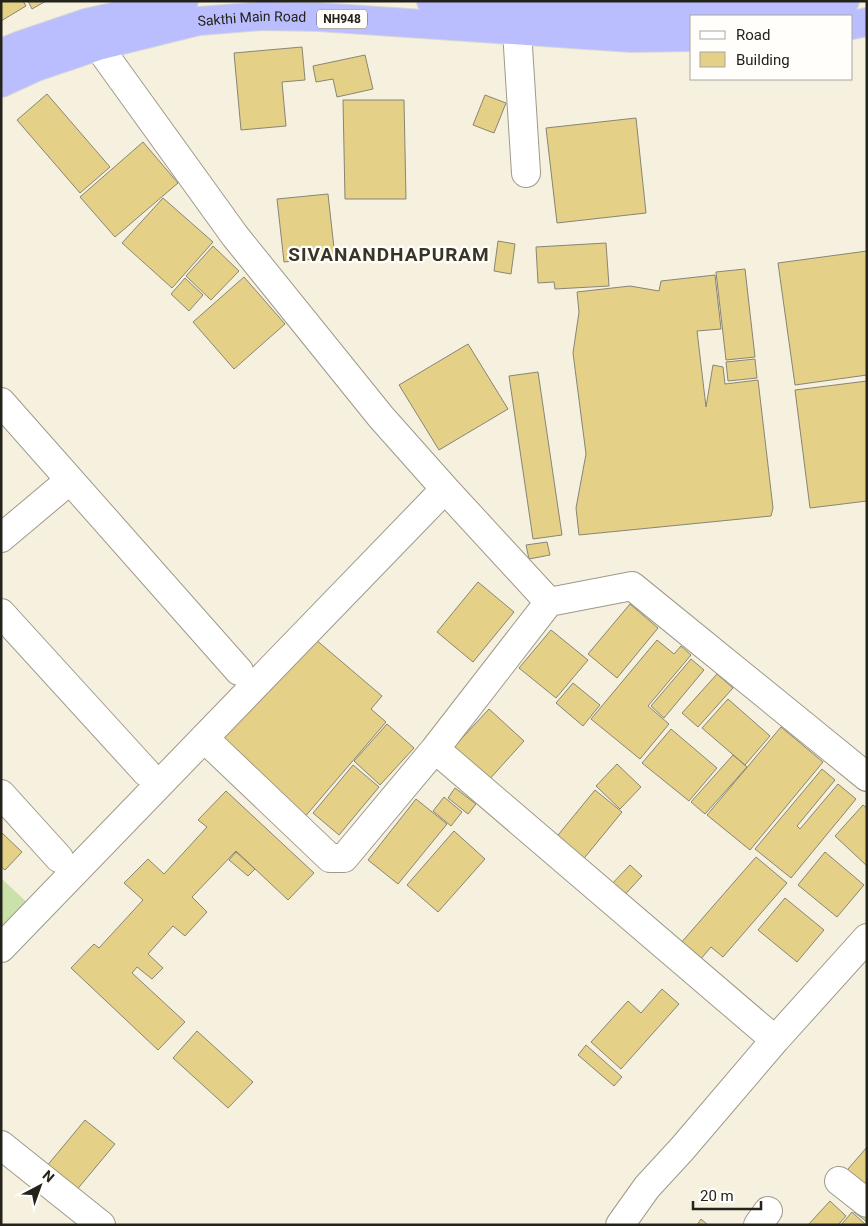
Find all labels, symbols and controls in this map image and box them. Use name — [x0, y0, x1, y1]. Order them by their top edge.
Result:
street label: Sakthi Main Road — [197, 8, 306, 29]
road number: NH948 — [317, 10, 367, 28]
legend — [690, 15, 853, 80]
text: Road — [736, 26, 770, 44]
text: Building — [736, 51, 790, 69]
district label: SIVANANDHAPURAM — [288, 243, 490, 266]
north arrow — [15, 1161, 65, 1211]
text: N — [40, 1167, 58, 1185]
scale bar — [693, 1178, 760, 1210]
text: 20 m — [700, 1187, 734, 1205]

